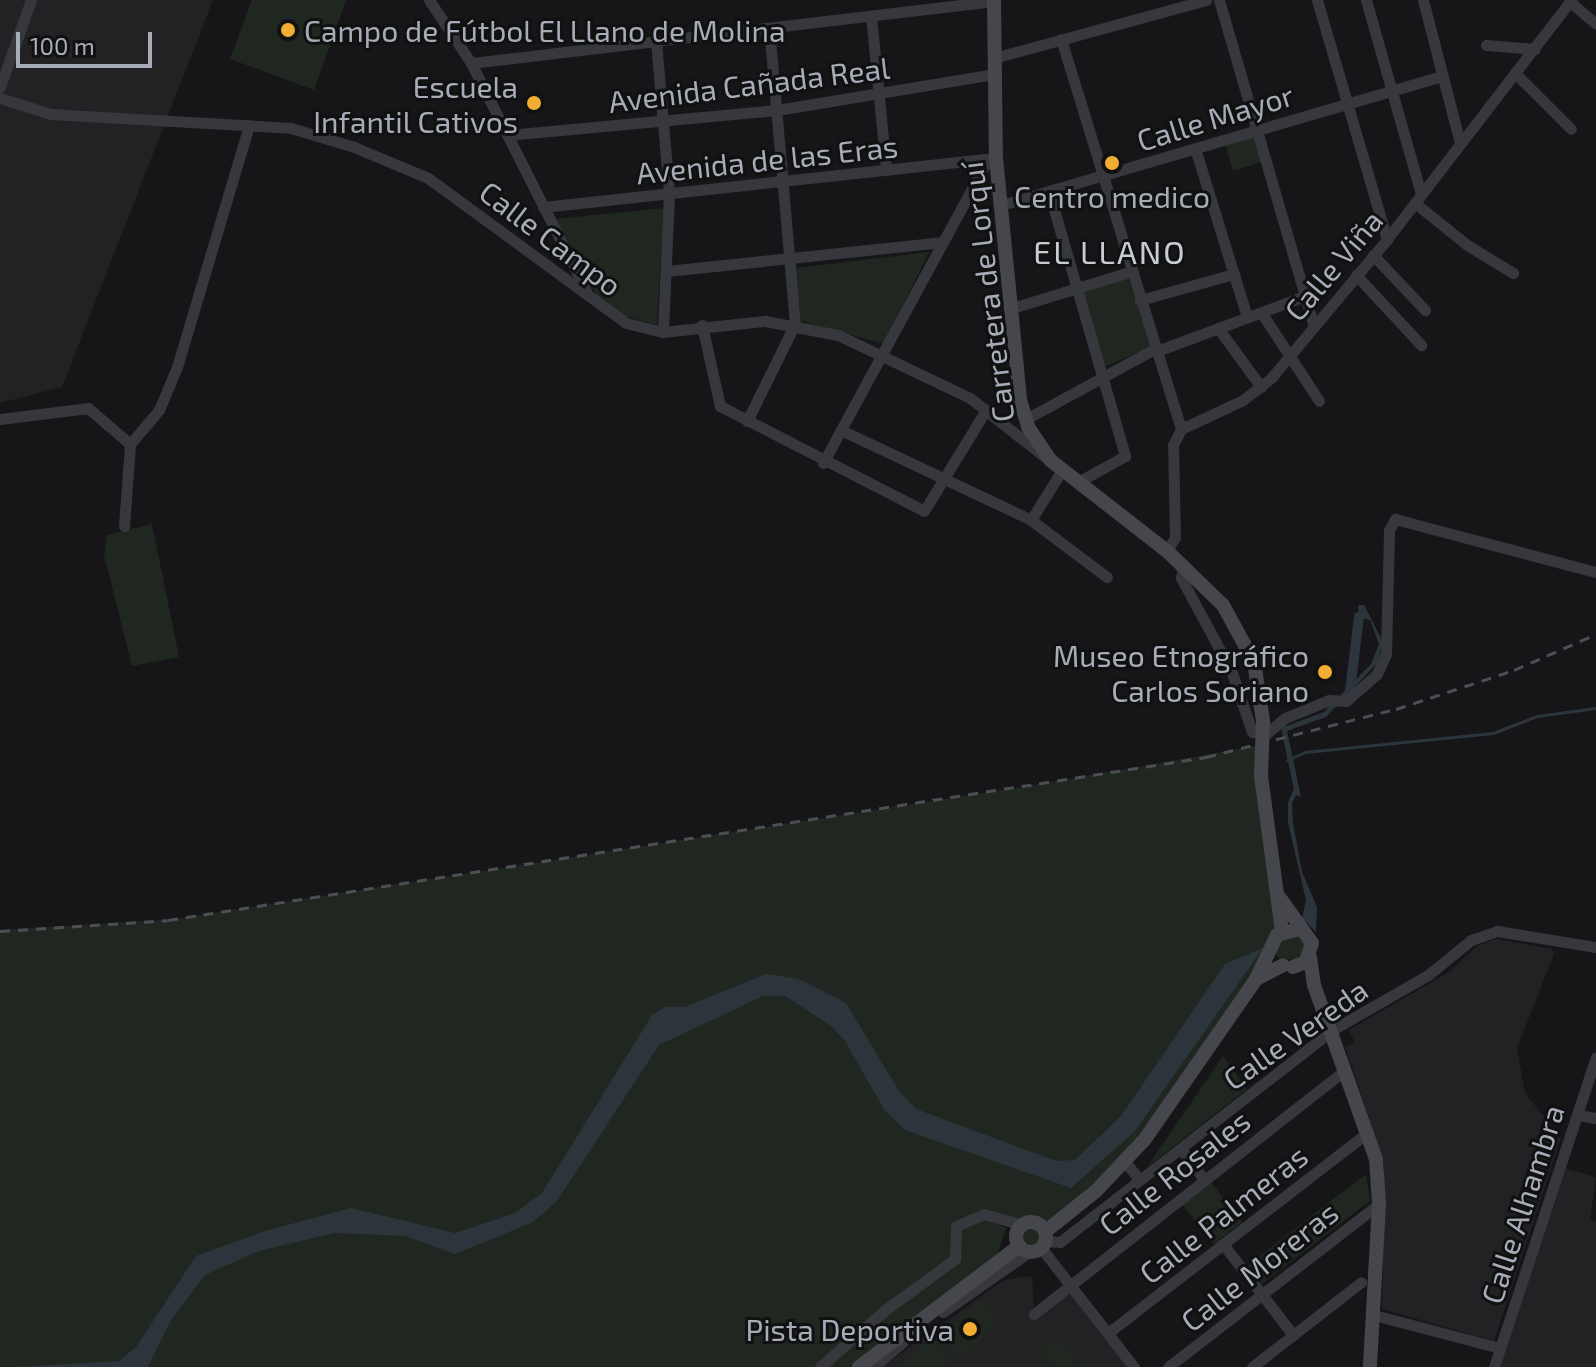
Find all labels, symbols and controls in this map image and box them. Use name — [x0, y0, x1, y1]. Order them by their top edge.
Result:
place label: Campo de Fútbol El Llano de Molina — [304, 12, 787, 48]
scale bar — [20, 16, 156, 66]
marker: Campo de Fútbol El Llano de Molina — [279, 21, 297, 39]
text: 100 m — [30, 31, 95, 60]
street label: Avenida Cañada Real — [606, 49, 892, 119]
place label: Escuela Infantil Cativos — [313, 68, 518, 138]
street label: Calle Mayor — [1132, 76, 1298, 158]
marker: Escuela Infantil Cativos — [525, 94, 543, 112]
street label: Avenida de las Eras — [634, 127, 900, 191]
marker: Centro medico — [1101, 152, 1123, 174]
street label: Carretera de Lorquí — [953, 160, 1021, 424]
street label: Calle Campo — [473, 173, 629, 303]
place label: Centro medico — [1014, 178, 1210, 214]
street label: Calle Viña — [1276, 202, 1390, 328]
district label: EL LLANO — [1033, 232, 1187, 270]
place label: Museo Etnográfico Carlos Soriano — [1053, 637, 1309, 708]
marker: Museo Etnográfico Carlos Soriano — [1316, 663, 1334, 681]
street label: Calle Vereda — [1216, 971, 1374, 1097]
street label: Calle Alhambra — [1473, 1100, 1571, 1308]
street label: Calle Rosales — [1091, 1102, 1257, 1242]
street label: Calle Palmeras — [1132, 1137, 1314, 1291]
street label: Calle Moreras — [1173, 1194, 1345, 1338]
place label: Pista Deportiva — [745, 1311, 954, 1347]
marker: Pista Deportiva — [961, 1320, 979, 1338]

